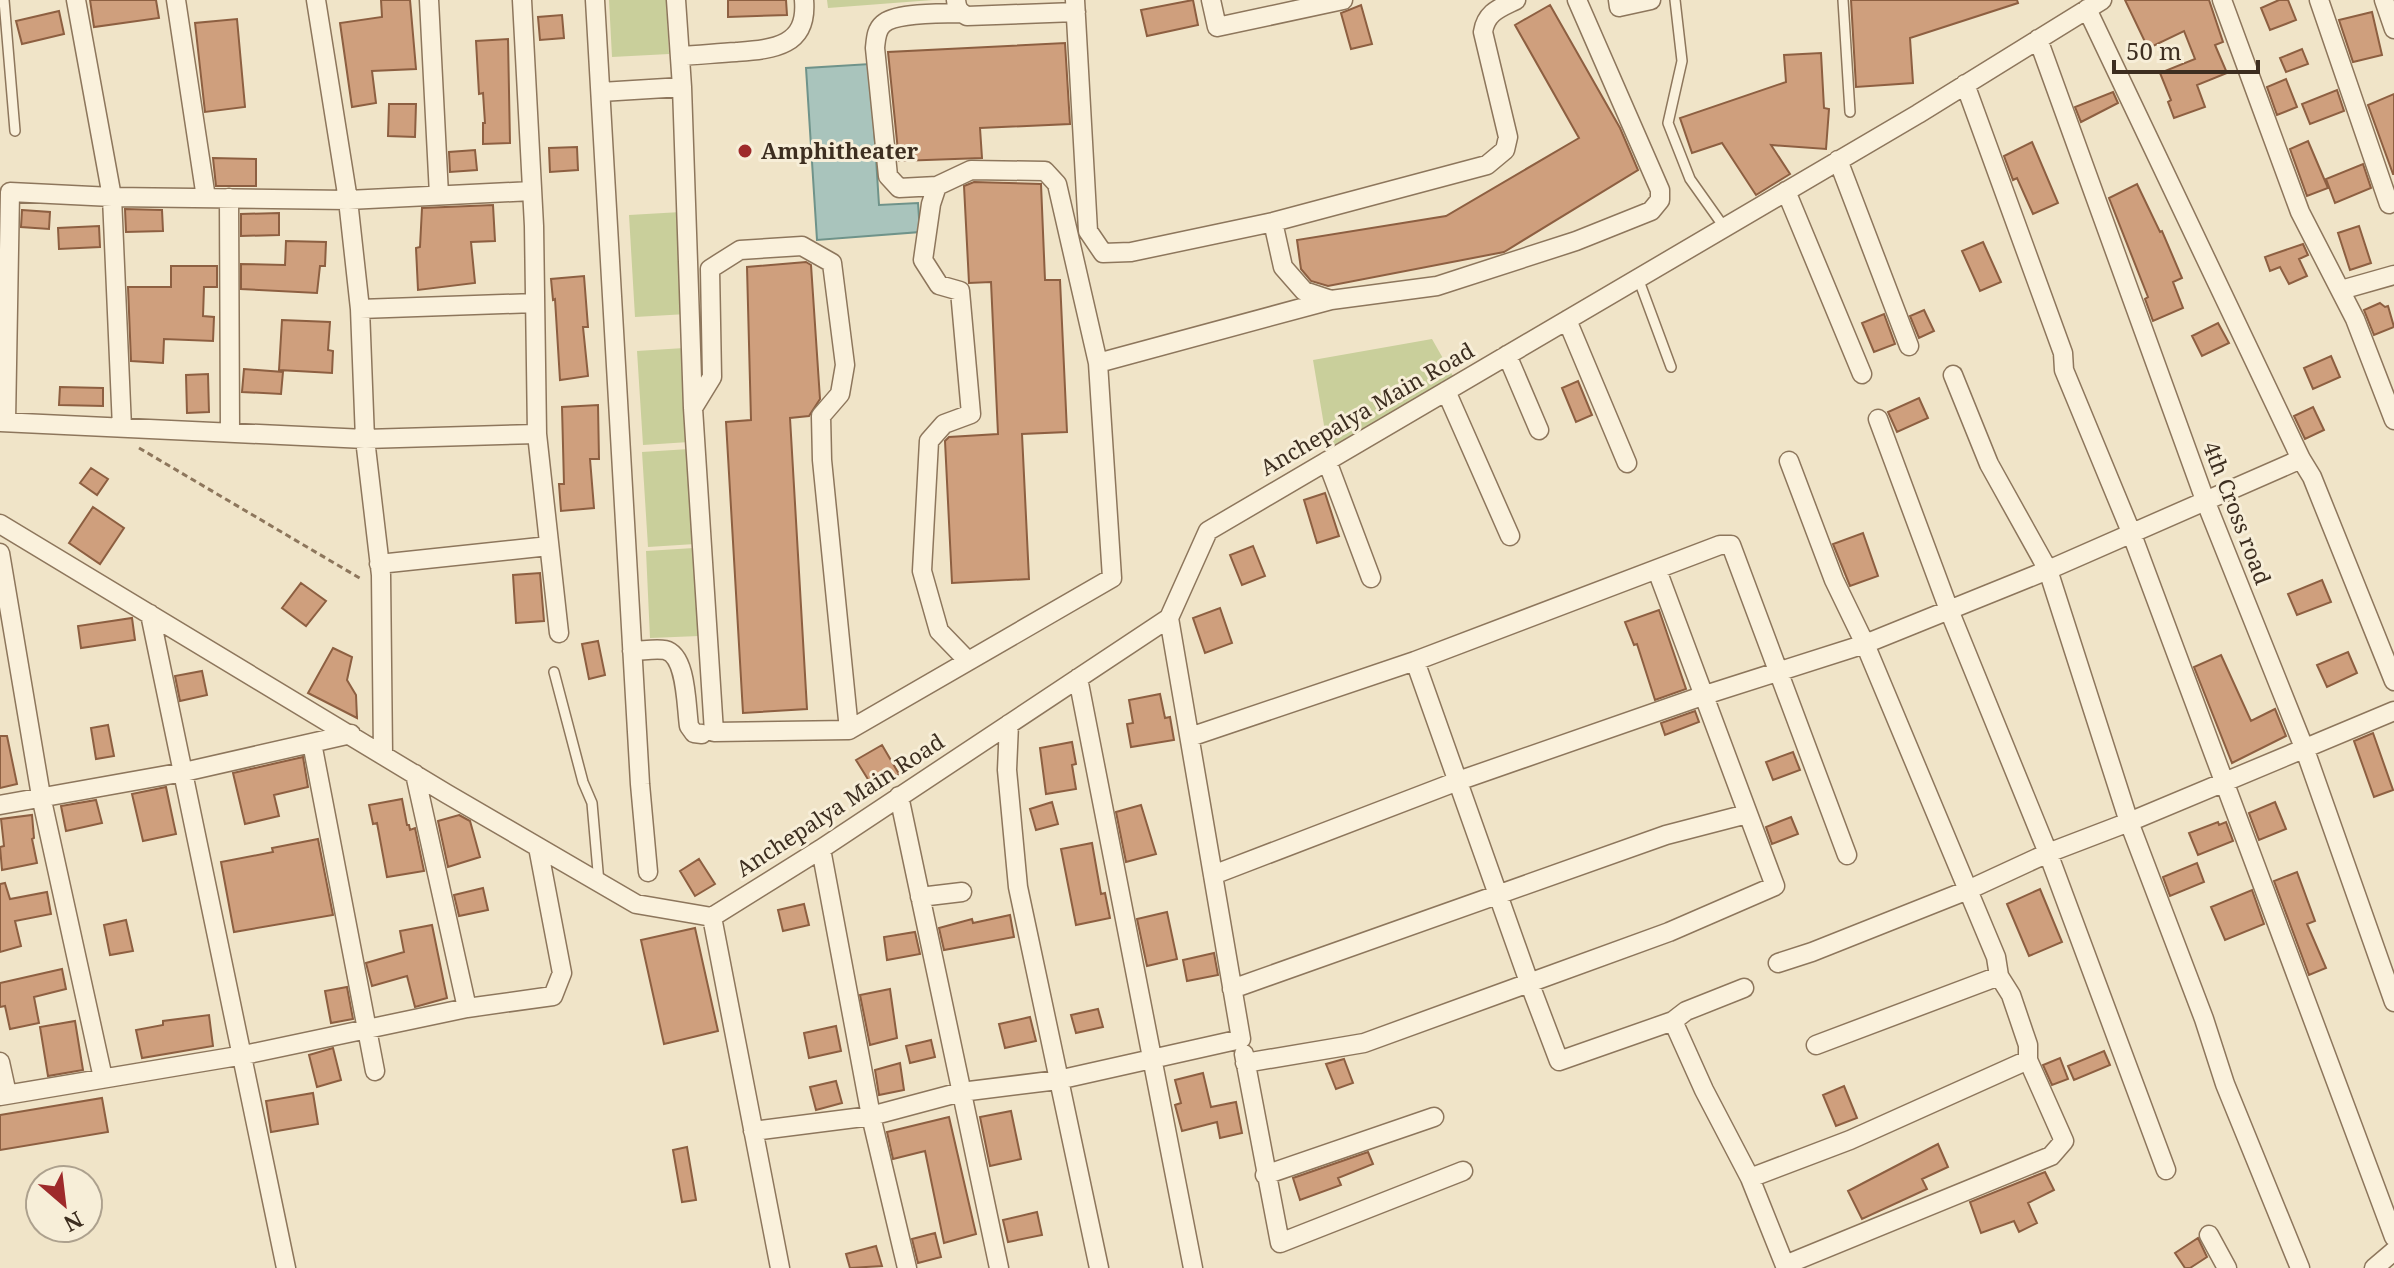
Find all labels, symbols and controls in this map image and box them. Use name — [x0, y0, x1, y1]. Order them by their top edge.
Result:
scale bar — [2114, 24, 2258, 74]
text: 50 m — [2126, 34, 2182, 67]
place label: Amphitheater — [761, 135, 919, 165]
marker: Amphitheater — [736, 142, 754, 160]
street label: Anchepalya Main Road — [1254, 334, 1479, 482]
street label: 4th Cross road — [2197, 437, 2279, 589]
street label: Anchepalya Main Road — [730, 725, 950, 883]
north arrow — [24, 1164, 104, 1244]
text: N — [59, 1205, 89, 1240]

